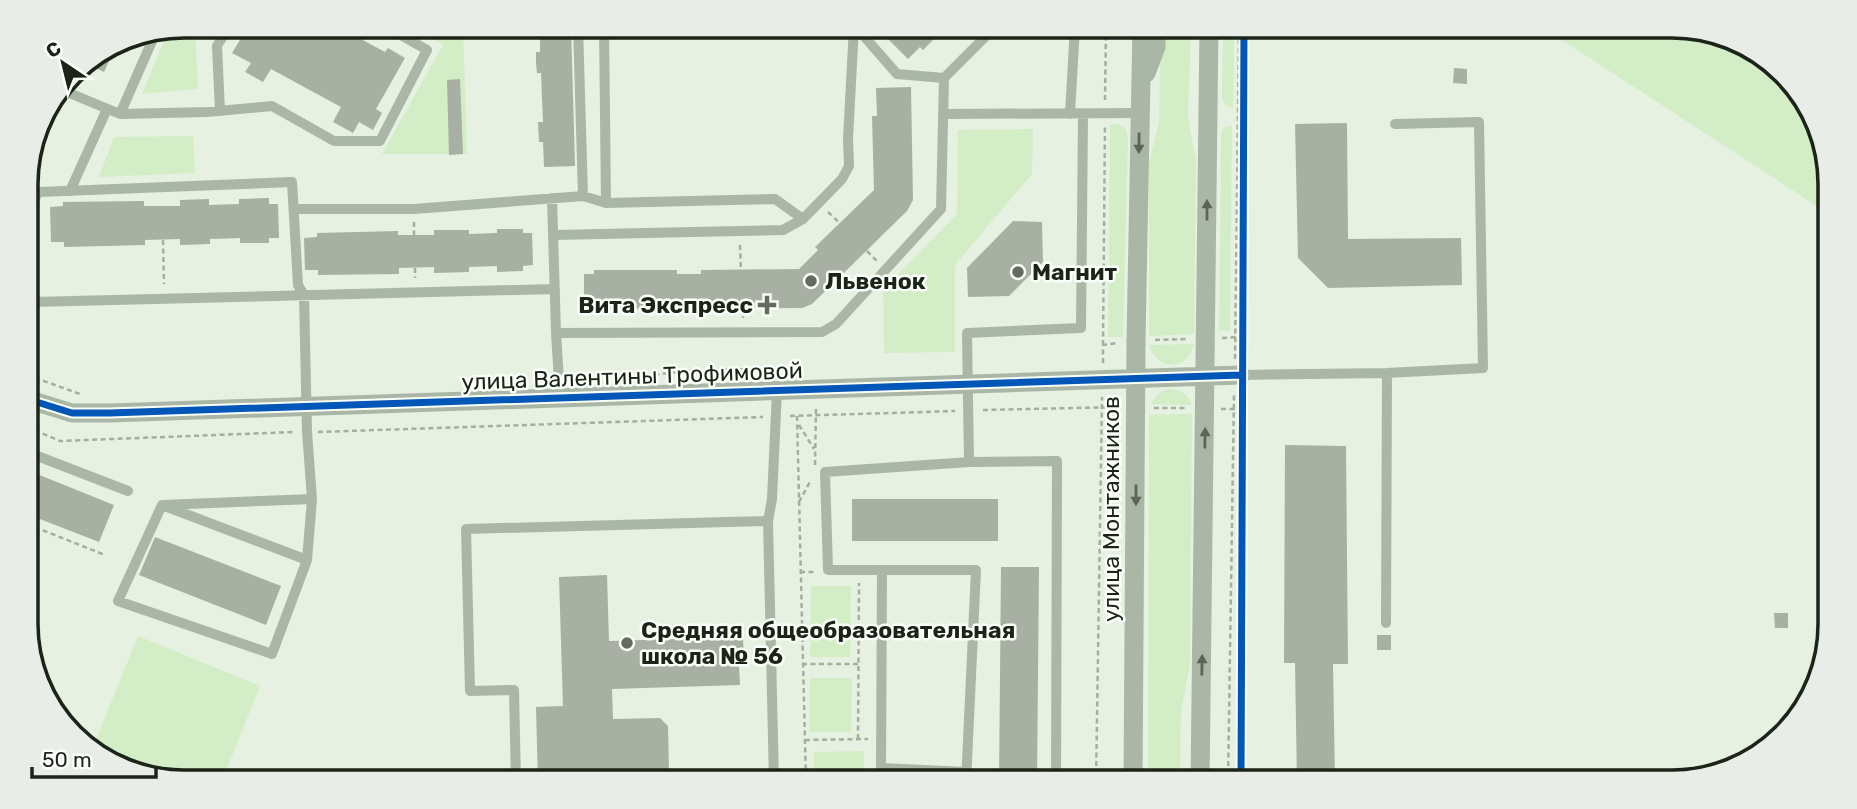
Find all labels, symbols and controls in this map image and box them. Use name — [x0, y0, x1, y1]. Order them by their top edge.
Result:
north arrow — [28, 28, 98, 98]
text: С — [41, 36, 66, 63]
one-way arrow — [1133, 133, 1145, 155]
one-way arrow — [1201, 199, 1213, 221]
place label: Магнит — [1032, 258, 1118, 286]
marker: Магнит — [1010, 264, 1026, 280]
place label: Львенок — [825, 267, 926, 295]
marker: Львенок — [803, 273, 819, 289]
place label: Вита Экспресс — [578, 291, 753, 319]
marker: Вита Экспресс — [759, 297, 775, 313]
street label: улица Валентины Трофимовой — [461, 356, 803, 396]
street label: улица Монтажников — [1097, 396, 1125, 622]
one-way arrow — [1199, 427, 1211, 449]
one-way arrow — [1130, 485, 1141, 507]
place label: Средняя общеобразовательная школа № 56 — [641, 616, 1015, 670]
marker: Средняя общеобразовательная школа № 56 — [619, 635, 635, 651]
one-way arrow — [1196, 654, 1208, 676]
scale bar — [32, 736, 156, 780]
text: 50 m — [42, 747, 92, 772]

